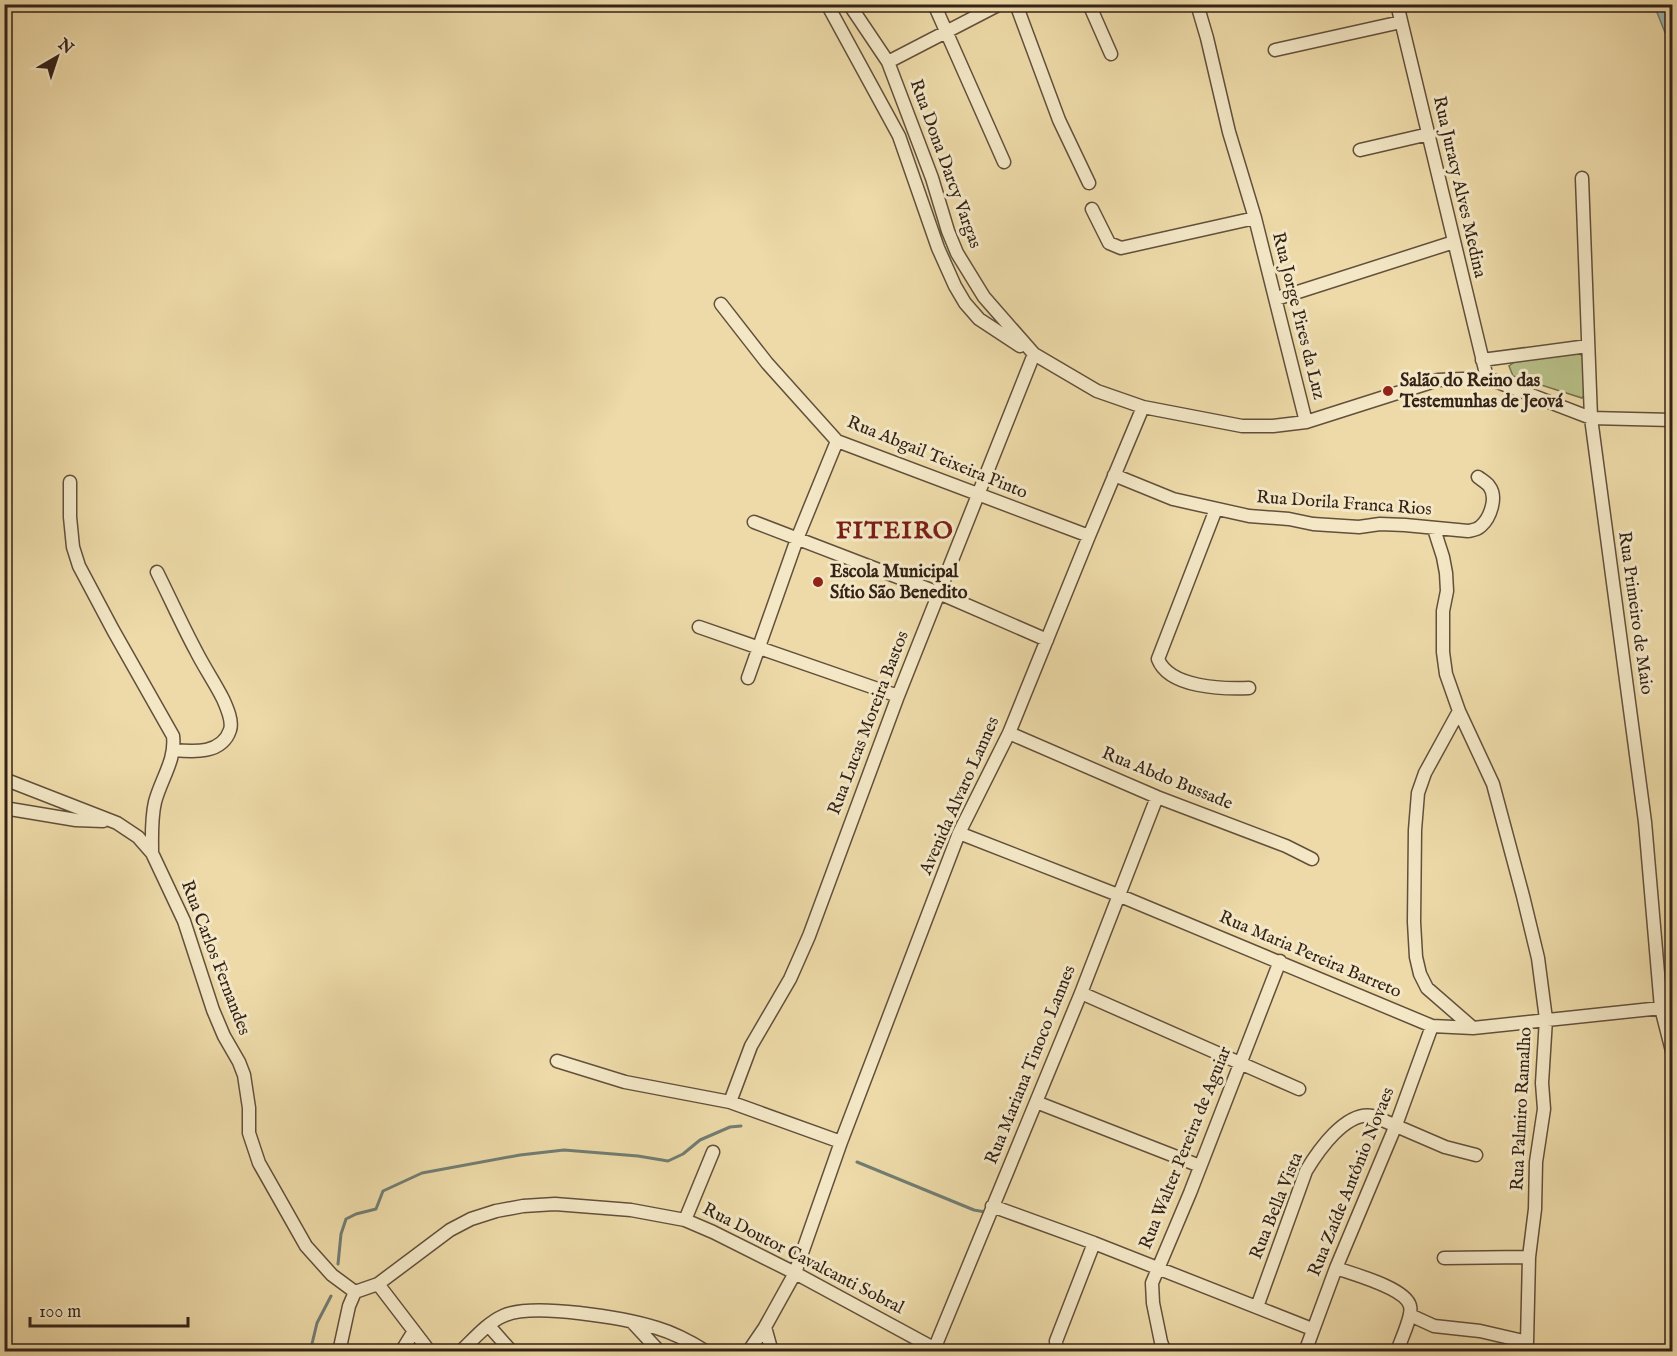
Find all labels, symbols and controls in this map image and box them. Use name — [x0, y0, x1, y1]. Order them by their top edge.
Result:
north arrow — [27, 27, 87, 87]
text: N — [53, 34, 77, 59]
street label: Rua Dona Darcy Vargas — [904, 76, 986, 252]
street label: Rua Juracy Alves Medina — [1427, 94, 1491, 280]
street label: Rua Jorge Pires da Luz — [1266, 230, 1330, 402]
place label: Salão do Reino das Testemunhas de Jeová — [1399, 370, 1564, 414]
marker: Salão do Reino das Testemunhas de Jeová — [1381, 384, 1395, 398]
street label: Rua Abgail Teixeira Pinto — [843, 411, 1031, 505]
street label: Rua Dorila Franca Rios — [1256, 486, 1432, 522]
district label: FITEIRO — [836, 516, 954, 547]
street label: Rua Primeiro de Maio — [1612, 530, 1658, 696]
place label: Escola Municipal Sítio São Benedito — [830, 561, 968, 605]
marker: Escola Municipal Sítio São Benedito — [811, 575, 825, 589]
street label: Rua Lucas Moreira Bastos — [823, 628, 915, 818]
street label: Avenida Alvaro Lannes — [914, 713, 1005, 880]
street label: Rua Abdo Bussade — [1098, 742, 1236, 816]
street label: Rua Carlos Fernandes — [175, 877, 255, 1039]
street label: Rua Maria Pereira Barreto — [1215, 906, 1405, 1004]
street label: Rua Mariana Tinoco Lannes — [980, 962, 1082, 1168]
street label: Rua Palmiro Ramalho — [1506, 1026, 1538, 1191]
street label: Rua Walter Pereira de Aguiar — [1135, 1043, 1237, 1253]
street label: Rua Zaíde Antônio Novaes — [1304, 1084, 1400, 1280]
street label: Rua Bella Vista — [1245, 1149, 1309, 1263]
street label: Rua Doutor Cavalcanti Sobral — [698, 1198, 908, 1320]
scale bar — [30, 1290, 188, 1328]
text: 100 m — [39, 1301, 81, 1324]

